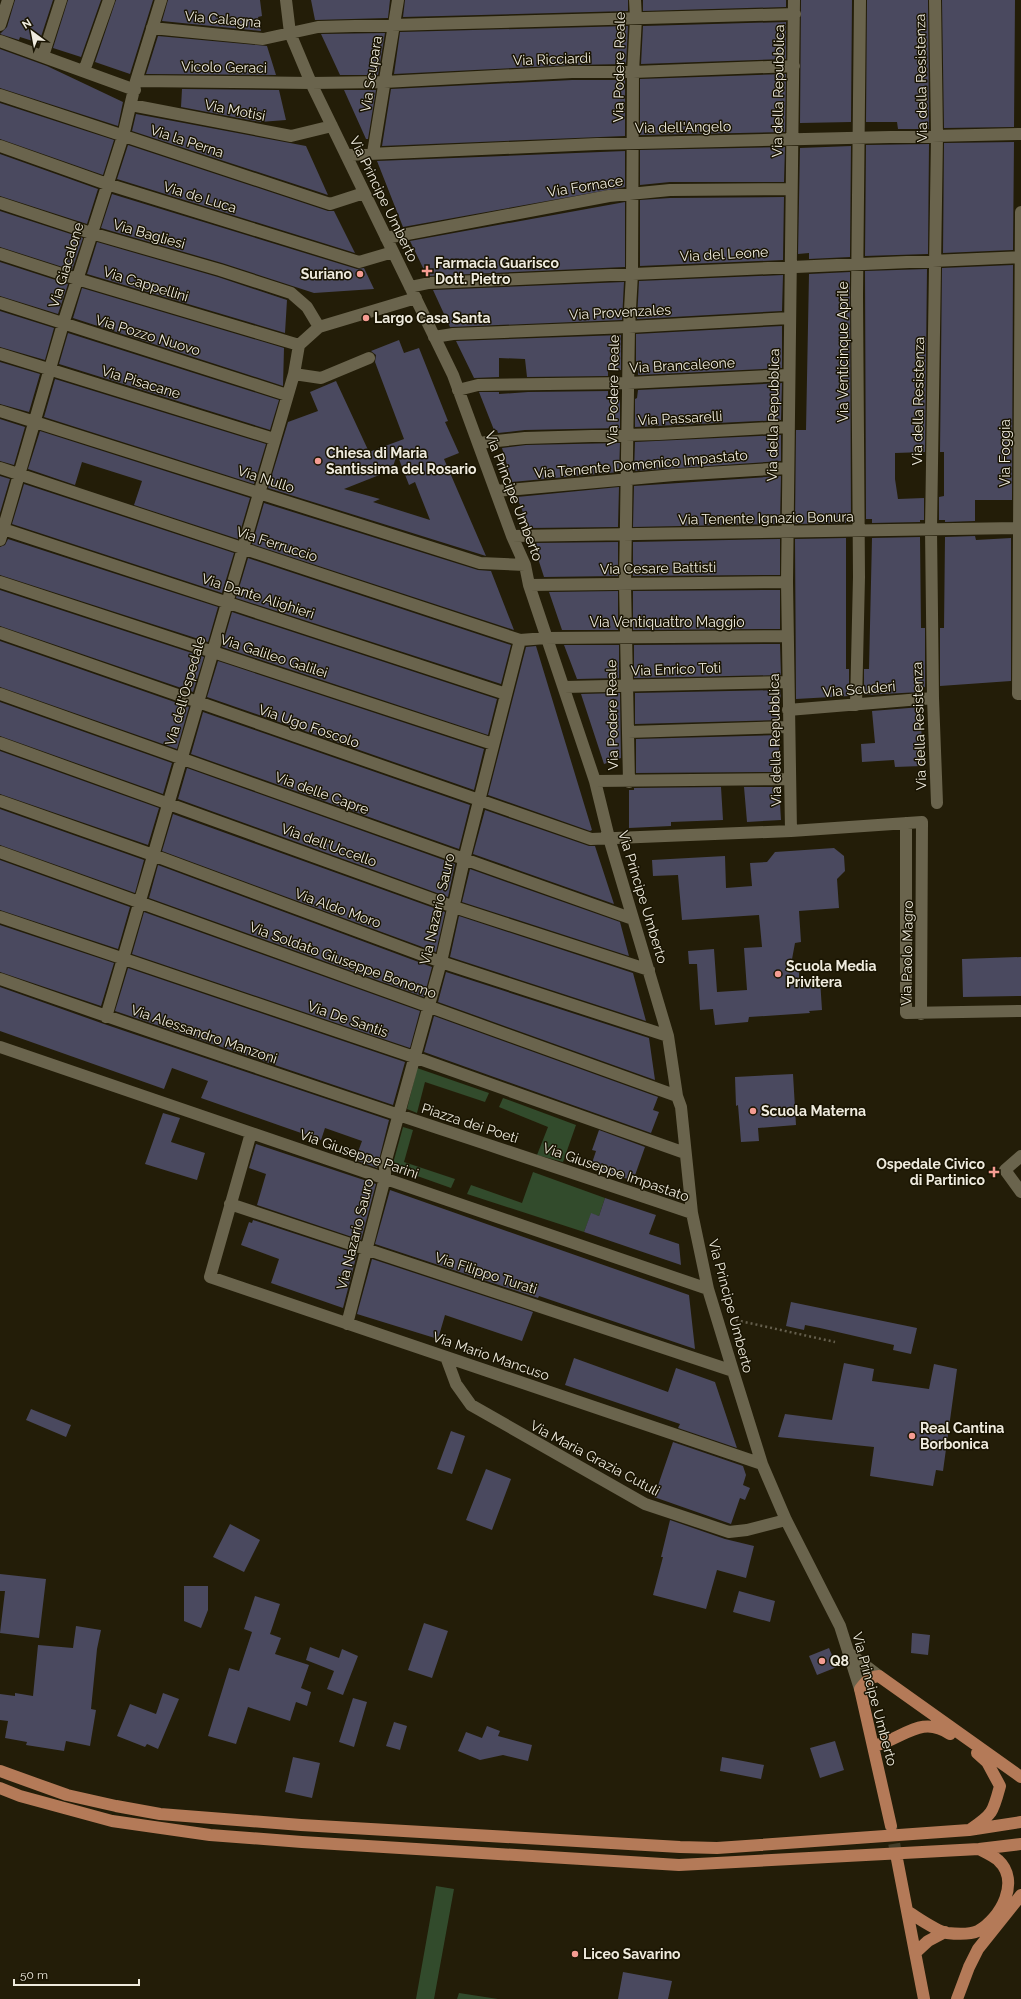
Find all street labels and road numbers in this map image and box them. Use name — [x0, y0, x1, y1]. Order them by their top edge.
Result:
street label: Via Calagna — [184, 8, 262, 30]
street label: Via Podere Reale — [610, 11, 628, 123]
street label: Via della Resistenza — [912, 14, 930, 142]
street label: Via della Repubblica — [769, 24, 787, 158]
street label: Via Scupara — [357, 35, 385, 113]
street label: Via Ricciardi — [513, 50, 591, 68]
street label: Vicolo Geraci — [181, 58, 267, 76]
street label: Via Motisi — [203, 96, 267, 124]
street label: Via dell'Angelo — [635, 118, 731, 136]
street label: Via la Perna — [148, 122, 226, 160]
street label: Via Principe Umberto — [347, 134, 421, 264]
street label: Via Fornace — [546, 172, 624, 200]
street label: Via de Luca — [161, 178, 239, 216]
street label: Via Bagliesi — [111, 216, 187, 252]
street label: Via Giacalone — [45, 220, 87, 310]
street label: Via del Leone — [679, 244, 769, 264]
street label: Via Cappellini — [101, 263, 191, 305]
street label: Via Venticinque Aprile — [835, 281, 851, 423]
street label: Via Provenzales — [569, 301, 672, 323]
street label: Via Pozzo Nuovo — [94, 311, 202, 359]
street label: Via Podere Reale — [604, 334, 622, 446]
street label: Via della Resistenza — [909, 337, 927, 465]
street label: Via della Repubblica — [764, 348, 782, 482]
street label: Via Brancaleone — [629, 354, 735, 376]
street label: Via Pisacane — [100, 362, 182, 402]
street label: Via Passarelli — [637, 408, 723, 428]
street label: Via Foggia — [997, 419, 1013, 487]
street label: Via Principe Umberto — [482, 429, 546, 563]
street label: Via Tenente Domenico Impastato — [534, 447, 748, 481]
street label: Via Nullo — [236, 462, 296, 496]
street label: Via Tenente Ignazio Bonura — [678, 508, 854, 528]
street label: Via Ferruccio — [234, 523, 320, 565]
street label: Via Cesare Battisti — [600, 559, 716, 577]
street label: Via Dante Alighieri — [200, 570, 316, 622]
street label: Via Ventiquattro Maggio — [590, 614, 744, 630]
street label: Via Galileo Galilei — [218, 631, 330, 681]
street label: Via dell'Ospedale — [162, 634, 208, 748]
street label: Via Podere Reale — [603, 659, 621, 771]
street label: Via Enrico Toti — [631, 659, 721, 679]
street label: Via della Resistenza — [909, 661, 929, 791]
street label: Via della Repubblica — [766, 673, 784, 807]
street label: Via Scuderi — [822, 678, 896, 700]
street label: Via Ugo Foscolo — [256, 701, 362, 751]
street label: Via delle Capre — [273, 769, 371, 817]
street label: Via dell'Uccello — [279, 820, 379, 870]
street label: Via Principe Umberto — [615, 829, 671, 965]
street label: Via Nazario Sauro — [416, 852, 458, 966]
street label: Via Aldo Moro — [293, 885, 383, 931]
street label: Via Paolo Magro — [898, 900, 916, 1006]
street label: Via Soldato Giuseppe Bonomo — [247, 919, 439, 1001]
street label: Via De Santis — [306, 998, 391, 1040]
street label: Via Alessandro Manzoni — [129, 1001, 279, 1067]
street label: Piazza dei Poeti — [420, 1100, 520, 1146]
street label: Via Giuseppe Parini — [297, 1126, 421, 1182]
street label: Via Giuseppe Impastato — [541, 1139, 691, 1205]
street label: Via Nazario Sauro — [333, 1177, 377, 1291]
street label: Via Principe Umberto — [705, 1237, 757, 1375]
street label: Via Filippo Turati — [433, 1249, 539, 1297]
street label: Via Mario Mancuso — [430, 1328, 552, 1384]
street label: Via Maria Grazia Cutuli — [528, 1417, 662, 1499]
street label: Via Principe Umberto — [849, 1630, 901, 1768]

